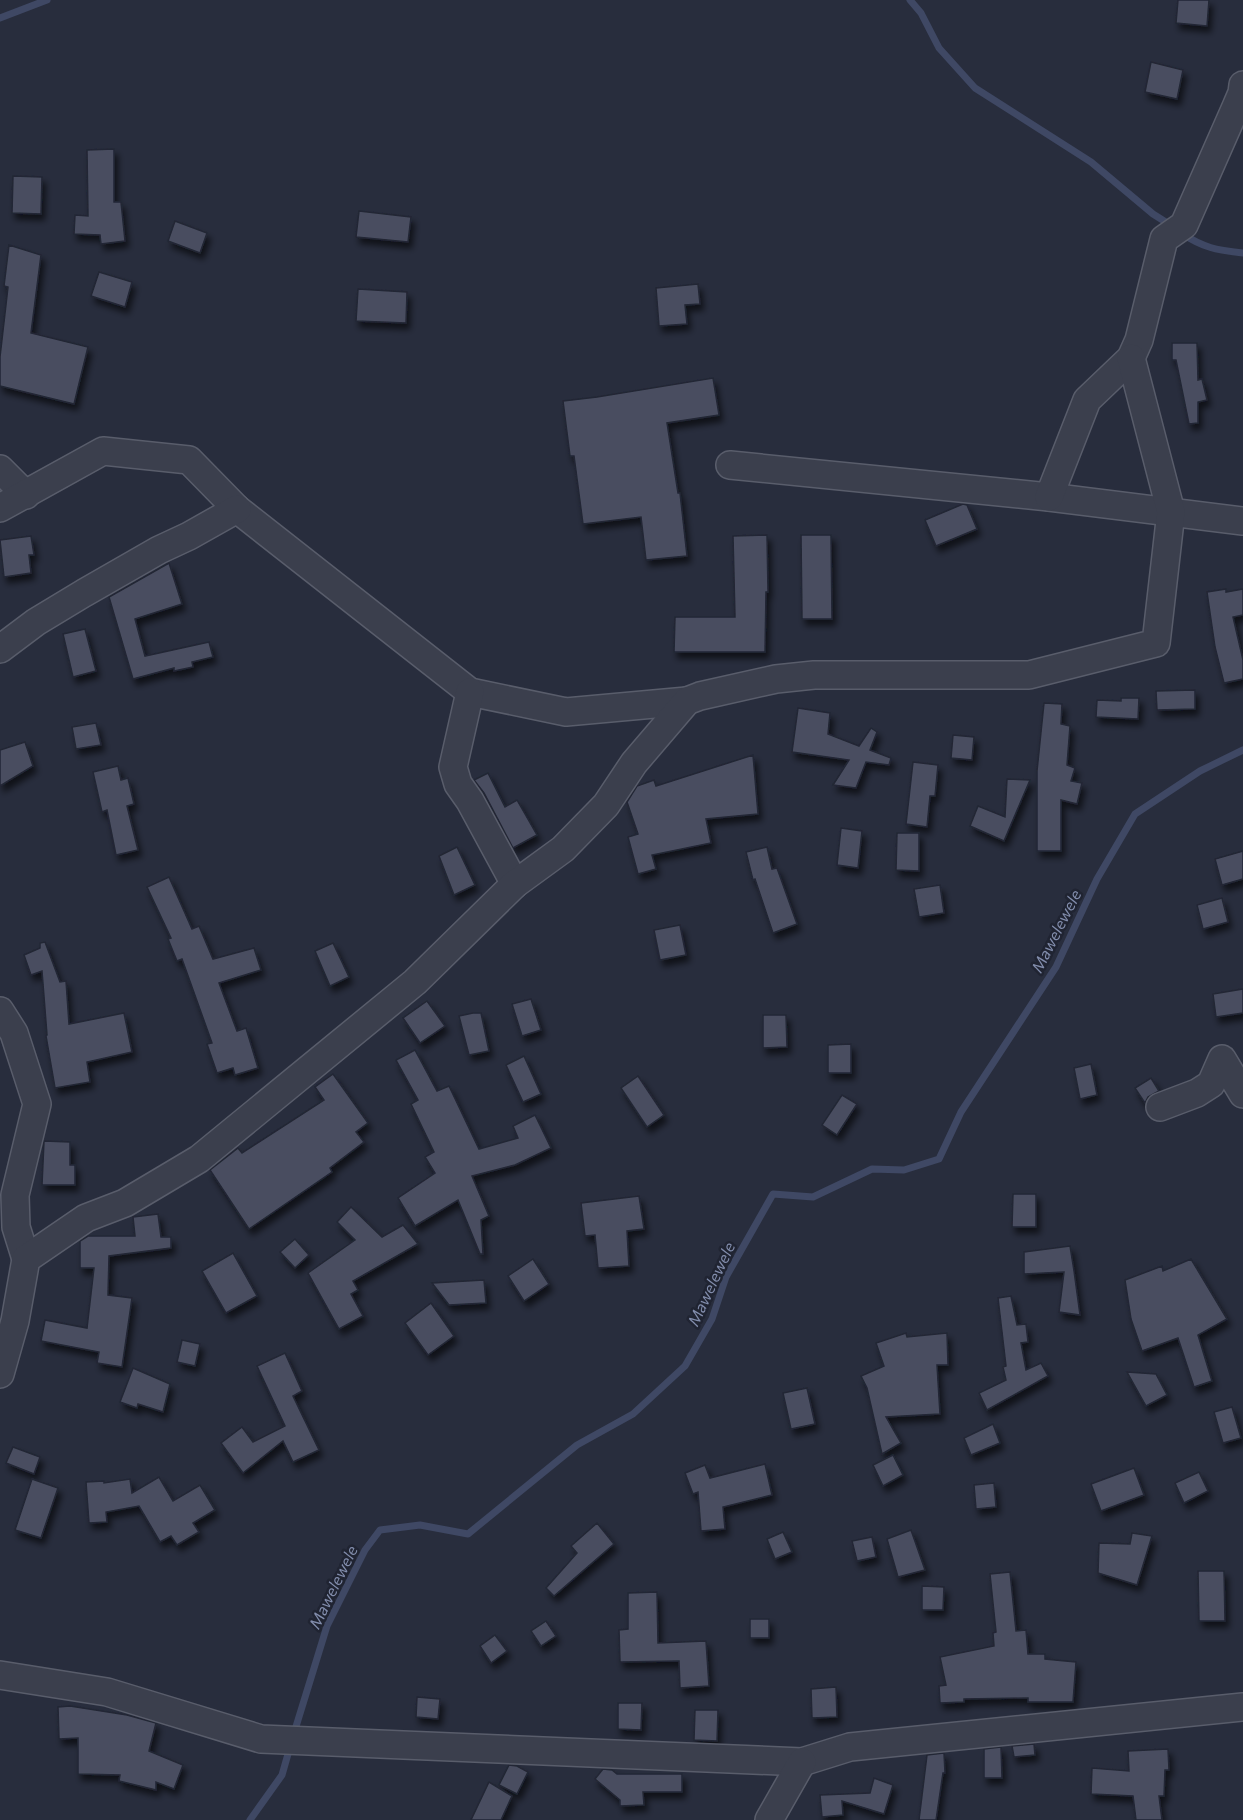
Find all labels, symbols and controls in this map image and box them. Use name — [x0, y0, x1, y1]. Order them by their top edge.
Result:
water label: Mawelewele — [1027, 886, 1085, 975]
water label: Mawelewele — [683, 1238, 738, 1329]
water label: Mawelewele — [304, 1542, 361, 1631]

